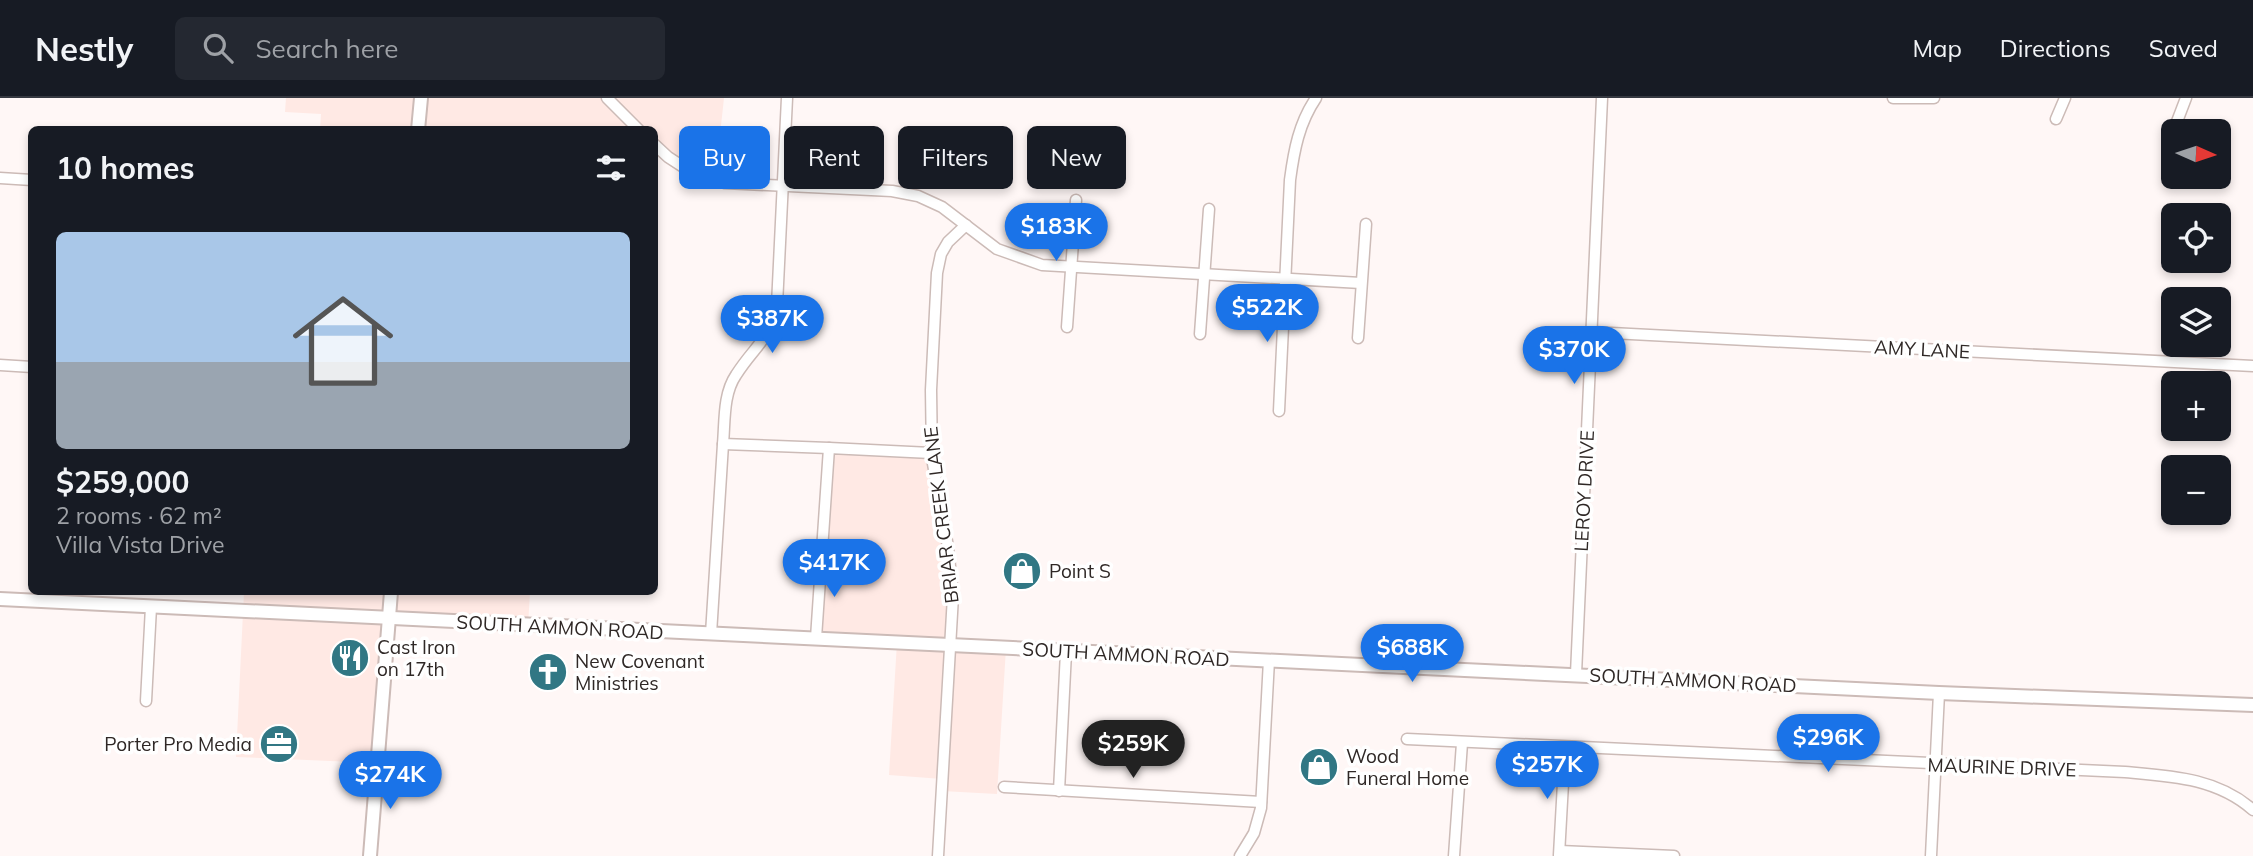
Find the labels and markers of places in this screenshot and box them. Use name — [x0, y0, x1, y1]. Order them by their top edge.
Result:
pin: $183K — [1007, 204, 1105, 263]
pin: $522K — [1218, 285, 1316, 344]
pin: $387K — [723, 296, 821, 355]
pin: $370K — [1525, 327, 1623, 386]
pin: $417K — [785, 540, 883, 599]
shop icon: Point S — [1001, 550, 1043, 592]
place label: Point S — [1049, 559, 1111, 583]
pin: $688K — [1363, 624, 1461, 684]
place label: Cast Iron on 17th — [377, 635, 456, 681]
restaurant icon: Cast Iron on 17th — [329, 637, 371, 679]
place label: New Covenant Ministries — [575, 649, 705, 695]
church icon: New Covenant Ministries — [527, 651, 569, 693]
pin: $296K — [1779, 714, 1877, 774]
pin: $259K — [1084, 720, 1182, 780]
office icon: Porter Pro Media — [258, 723, 300, 765]
place label: Porter Pro Media — [104, 732, 252, 756]
pin: $257K — [1498, 742, 1596, 801]
place label: Wood Funeral Home — [1346, 744, 1469, 790]
shop icon: Wood Funeral Home — [1298, 746, 1340, 788]
pin: $274K — [341, 752, 439, 811]

